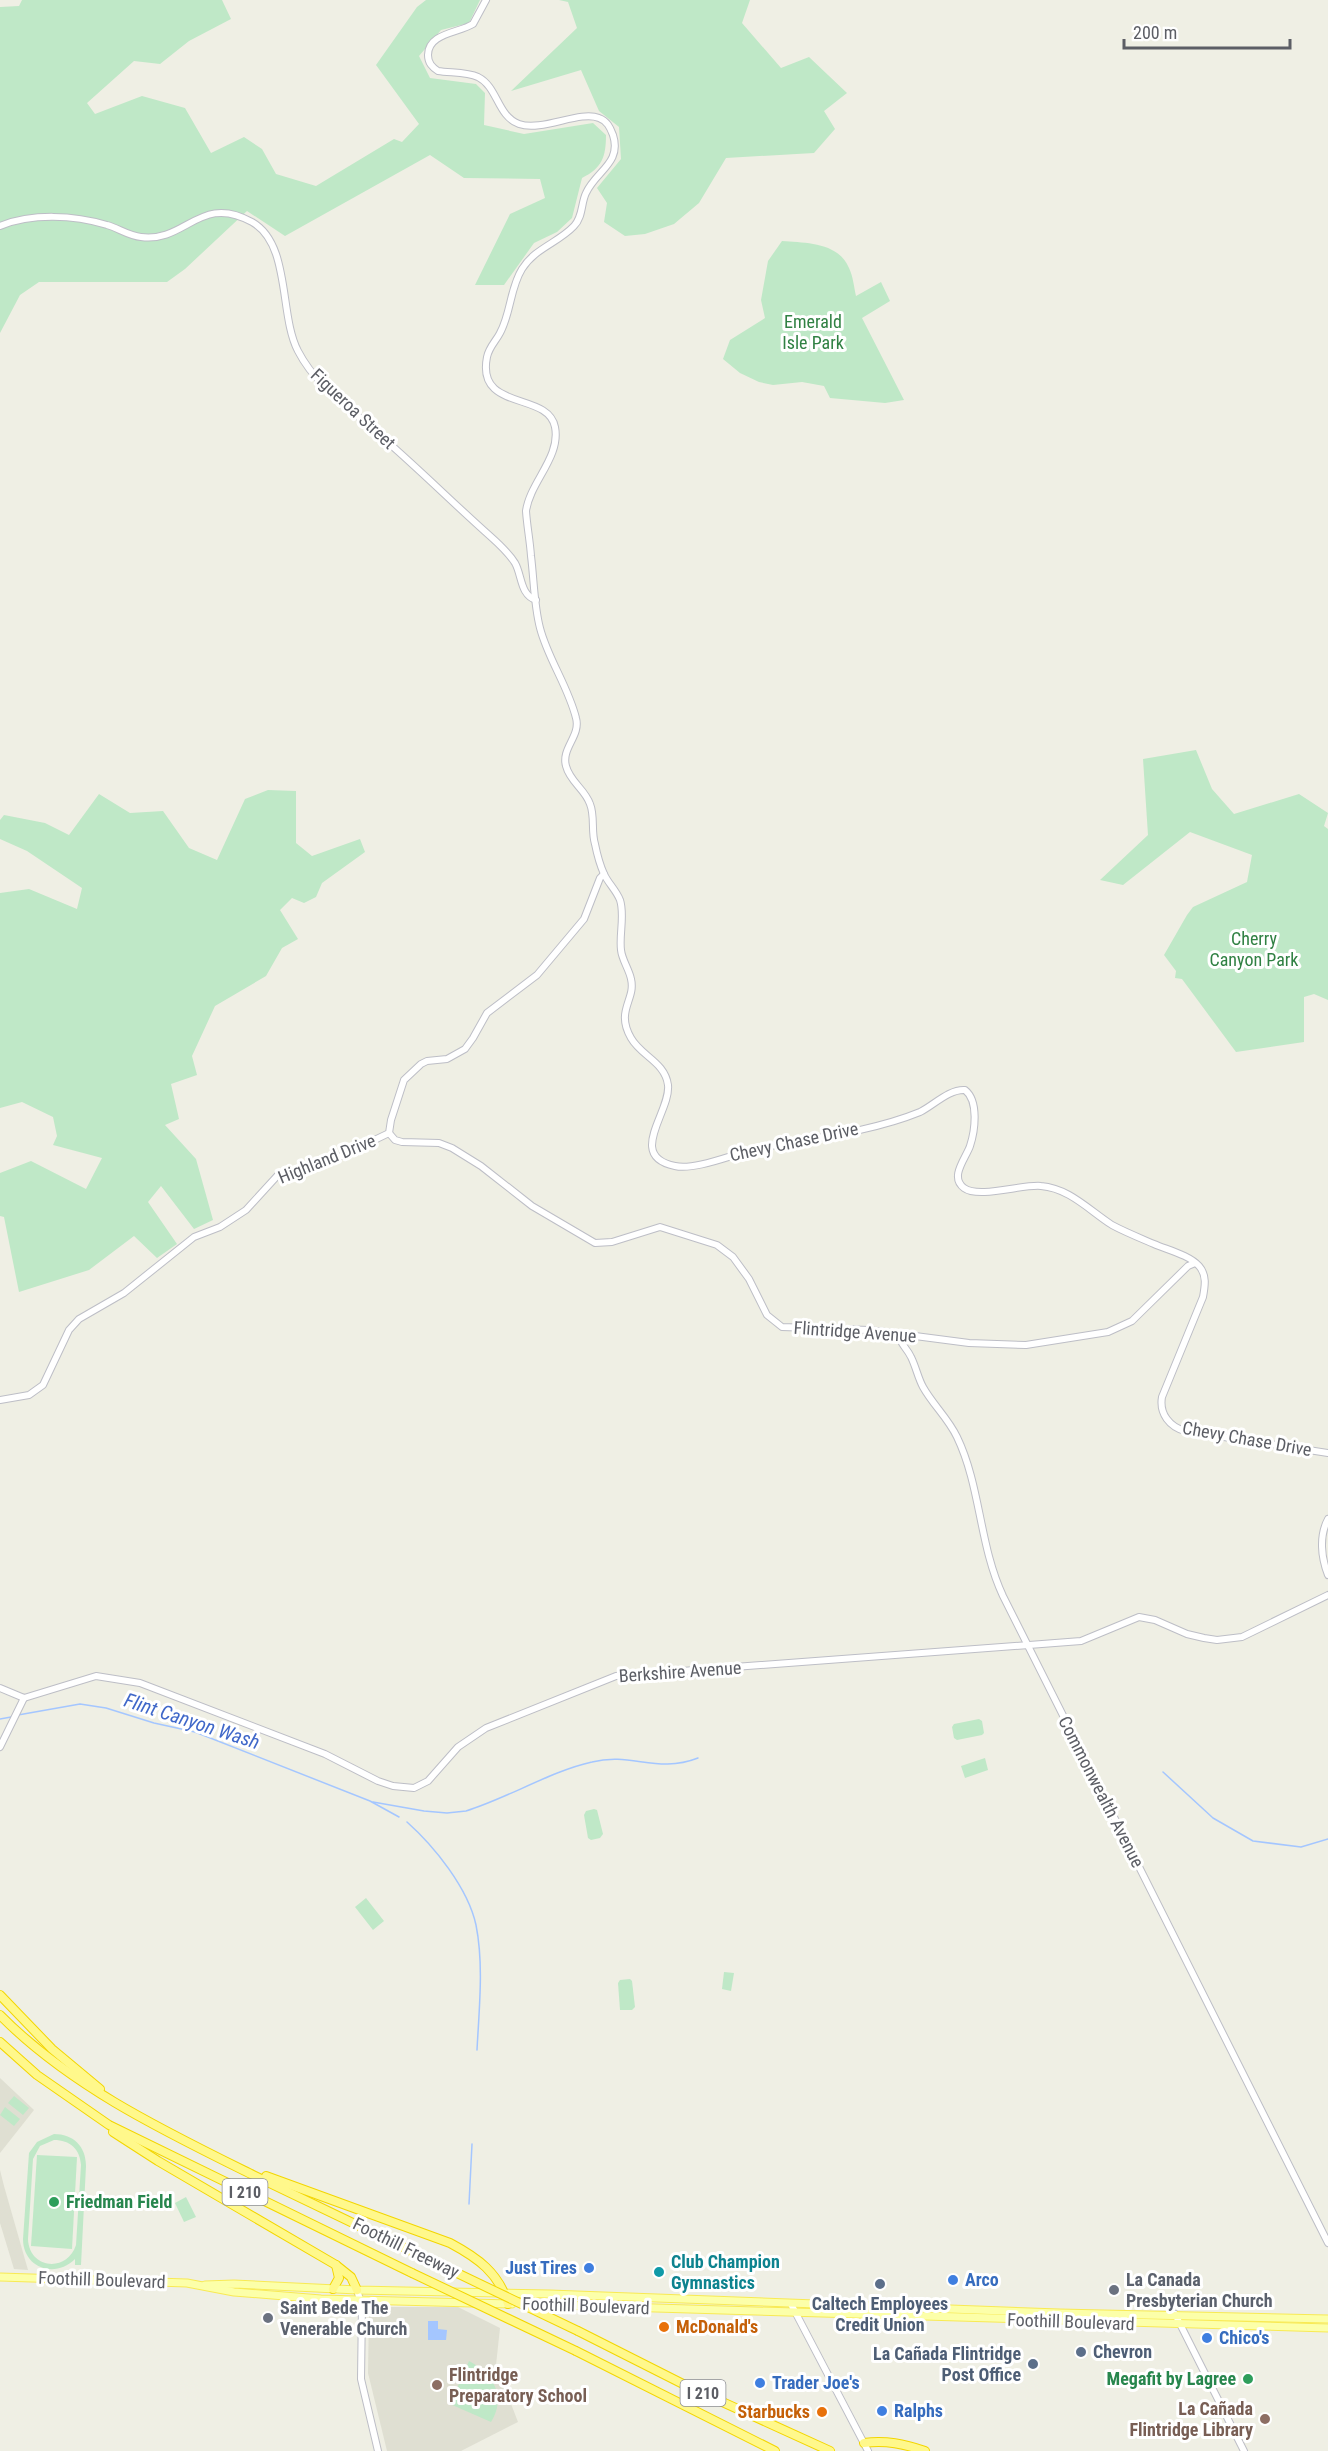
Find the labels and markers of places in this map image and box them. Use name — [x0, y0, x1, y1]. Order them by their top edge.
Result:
place label: Friedman Field — [66, 2191, 172, 2212]
marker: Friedman Field — [47, 2195, 61, 2209]
place label: Club Champion Gymnastics — [671, 2251, 780, 2293]
place label: Just Tires — [505, 2257, 577, 2278]
marker: Just Tires — [582, 2261, 596, 2275]
marker: Club Champion Gymnastics — [652, 2265, 666, 2279]
place label: Arco — [965, 2269, 999, 2290]
place label: La Canada Presbyterian Church — [1126, 2269, 1273, 2311]
marker: Arco — [946, 2273, 960, 2287]
marker: Caltech Employees Credit Union — [873, 2277, 887, 2291]
marker: La Canada Presbyterian Church — [1107, 2283, 1121, 2297]
place label: Caltech Employees Credit Union — [812, 2293, 948, 2335]
place label: Saint Bede The Venerable Church — [280, 2297, 407, 2339]
marker: Saint Bede The Venerable Church — [261, 2311, 275, 2325]
place label: McDonald's — [676, 2316, 758, 2337]
marker: McDonald's — [657, 2320, 671, 2334]
place label: Chico's — [1219, 2327, 1269, 2348]
marker: Chico's — [1200, 2331, 1214, 2345]
place label: Chevron — [1093, 2341, 1152, 2362]
place label: La Cañada Flintridge Post Office — [873, 2343, 1021, 2385]
marker: Chevron — [1074, 2345, 1088, 2359]
marker: La Cañada Flintridge Post Office — [1026, 2357, 1040, 2371]
place label: Flintridge Preparatory School — [449, 2364, 587, 2406]
place label: Megafit by Lagree — [1107, 2368, 1236, 2389]
place label: Trader Joe's — [772, 2372, 860, 2393]
marker: Megafit by Lagree — [1241, 2372, 1255, 2386]
marker: Trader Joe's — [753, 2376, 767, 2390]
marker: Flintridge Preparatory School — [430, 2378, 444, 2392]
place label: La Cañada Flintridge Library — [1129, 2398, 1253, 2440]
place label: Ralphs — [894, 2400, 943, 2421]
place label: Starbucks — [738, 2401, 810, 2422]
marker: Ralphs — [875, 2404, 889, 2418]
marker: Starbucks — [815, 2405, 829, 2419]
marker: La Cañada Flintridge Library — [1258, 2412, 1272, 2426]

